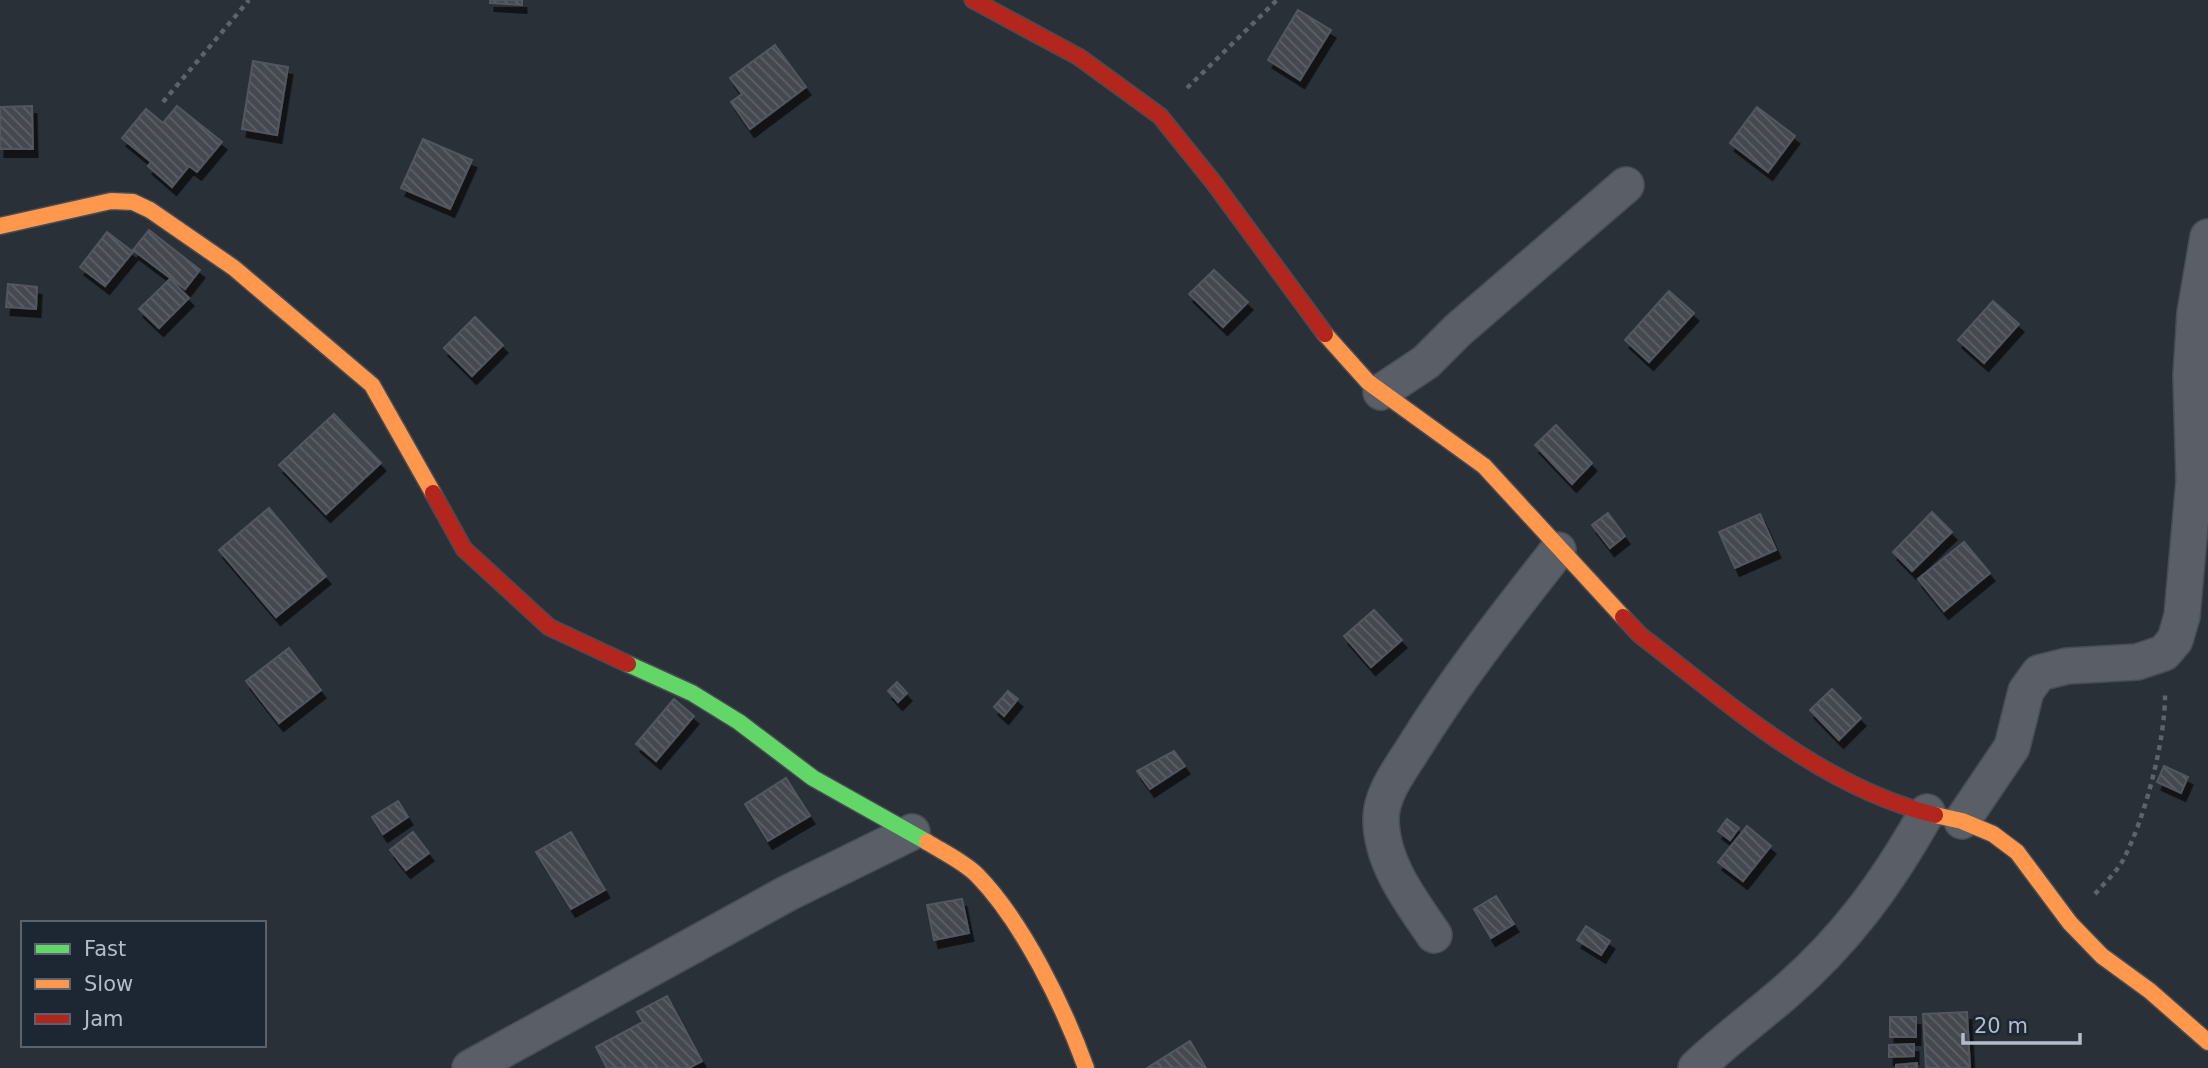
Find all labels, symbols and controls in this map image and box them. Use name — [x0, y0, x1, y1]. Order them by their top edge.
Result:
legend — [21, 921, 266, 1047]
text: Fast — [84, 937, 126, 961]
text: Slow — [84, 972, 133, 996]
scale bar — [1963, 1002, 2080, 1046]
text: Jam — [82, 1007, 124, 1031]
text: 20 m — [1974, 1014, 2028, 1038]

